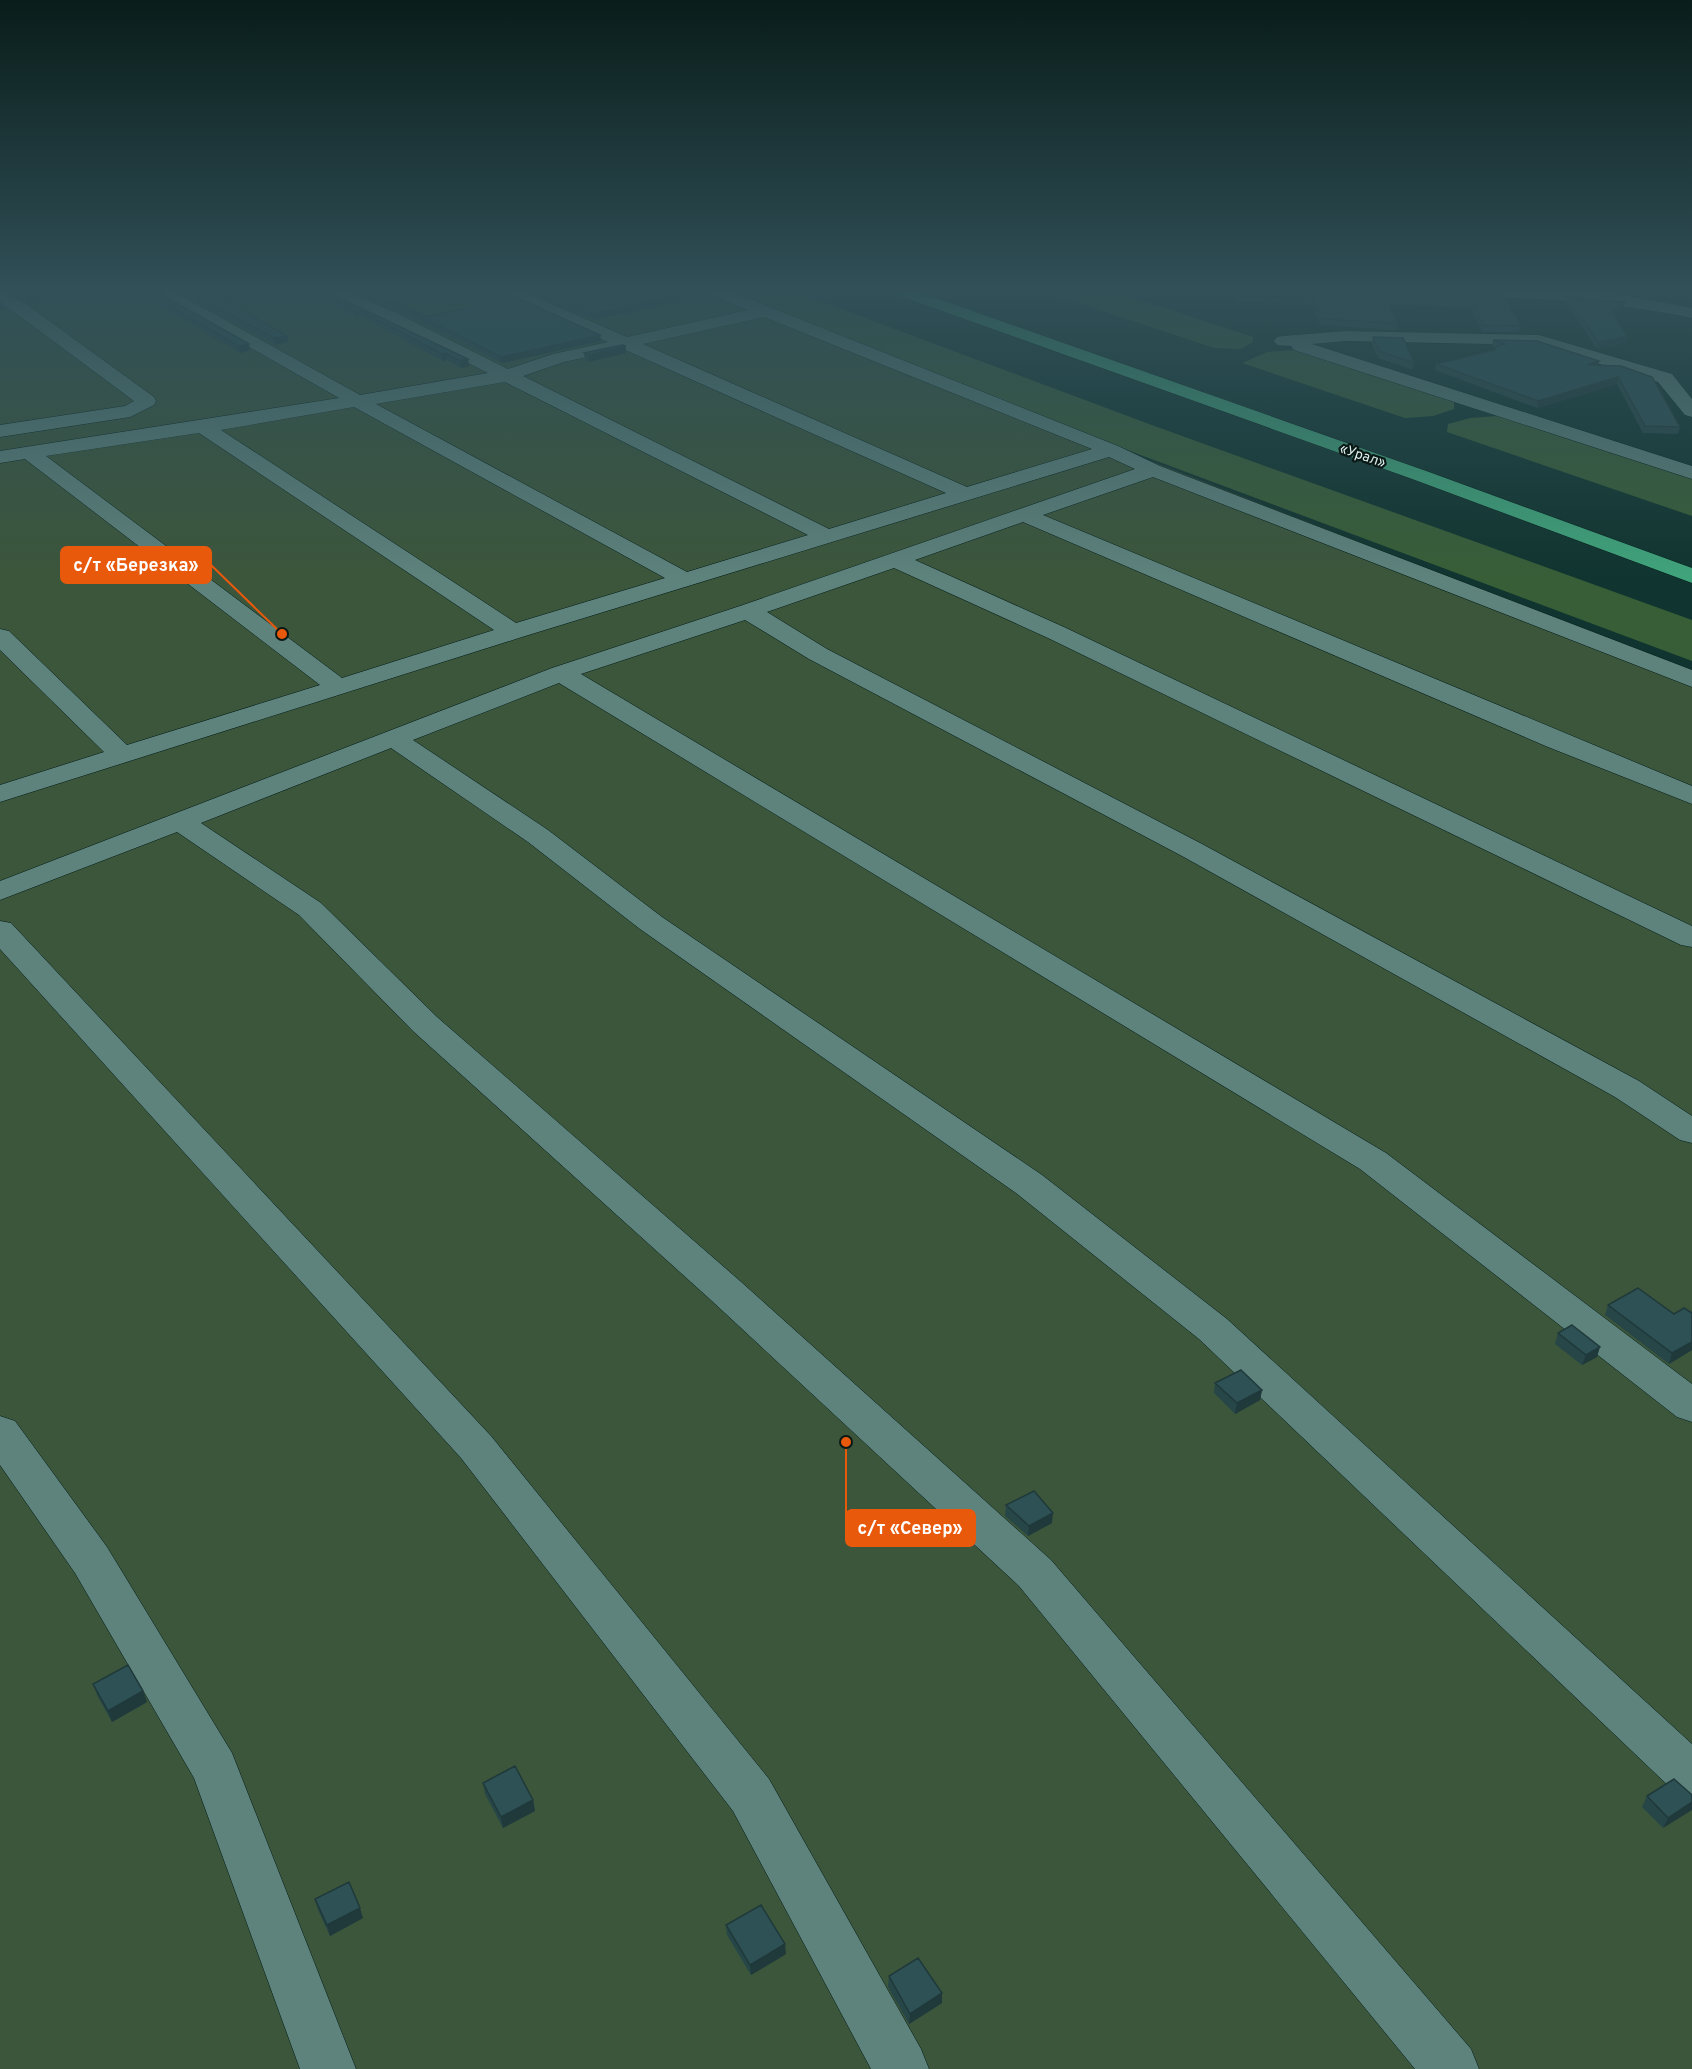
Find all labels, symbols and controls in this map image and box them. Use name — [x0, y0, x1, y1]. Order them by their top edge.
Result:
street label: «Урал» — [1337, 441, 1388, 472]
callout: с/т «Березка» — [61, 547, 211, 583]
text: с/т «Березка» — [73, 555, 199, 578]
callout: с/т «Север» — [846, 1510, 975, 1546]
text: с/т «Север» — [858, 1518, 962, 1541]

